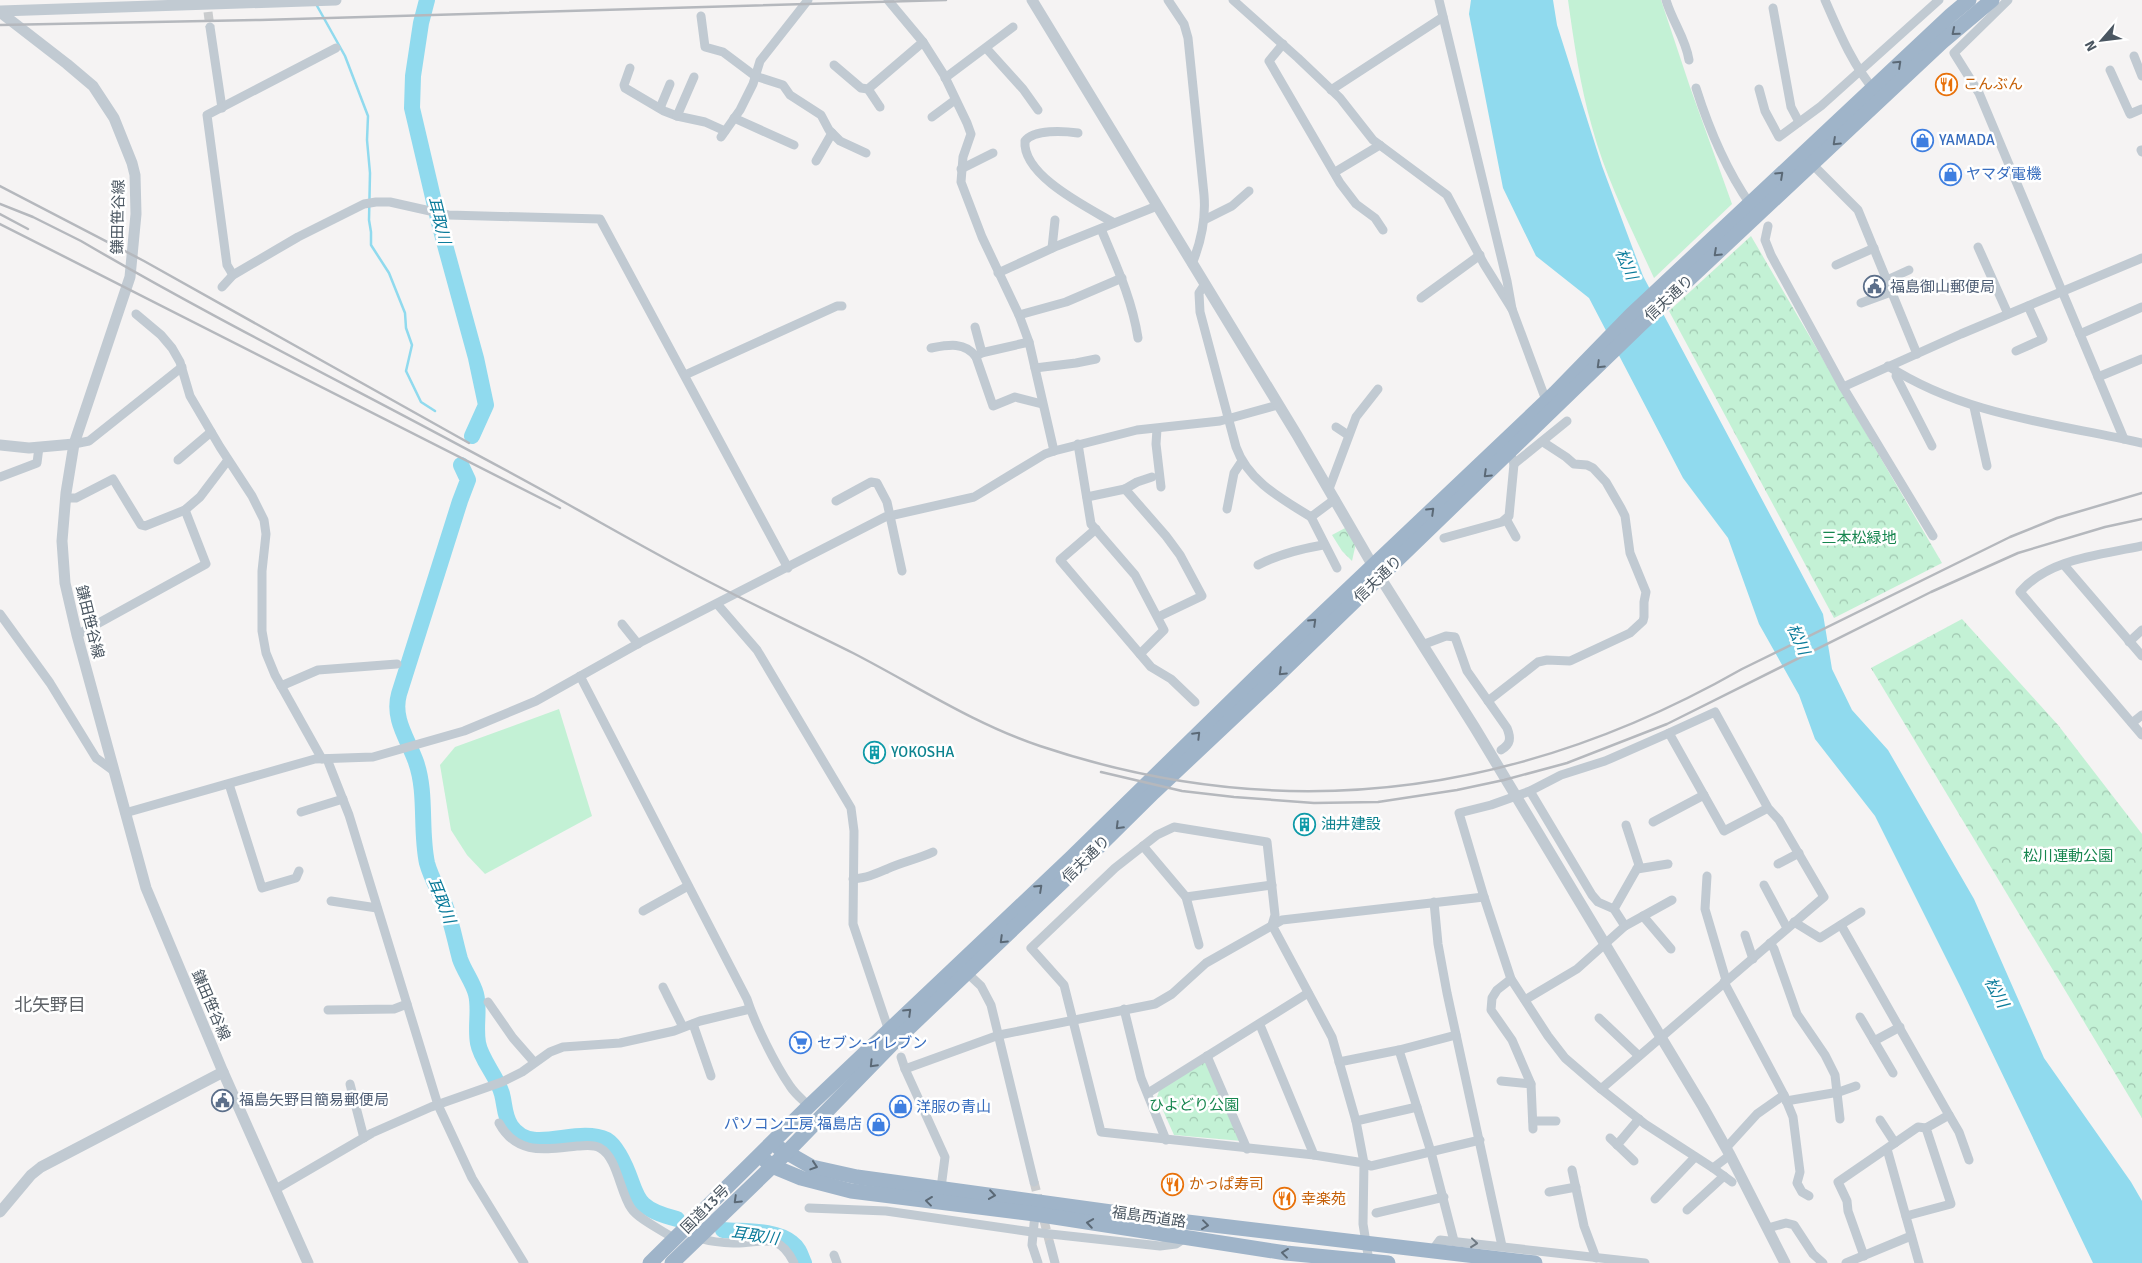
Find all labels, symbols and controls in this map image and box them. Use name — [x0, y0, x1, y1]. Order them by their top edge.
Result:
north arrow — [2077, 15, 2127, 65]
one-way arrow — [1952, 26, 1961, 34]
text: N — [2081, 38, 2101, 54]
one-way arrow — [1893, 61, 1902, 70]
restaurant icon: こんぶん — [1935, 72, 1959, 96]
place label: こんぶん — [1963, 75, 2023, 93]
shop icon: YAMADA — [1911, 128, 1935, 152]
place label: YAMADA — [1939, 131, 1995, 149]
one-way arrow — [1832, 136, 1841, 145]
shop icon: ヤマダ電機 — [1938, 162, 1962, 186]
place label: ヤマダ電機 — [1966, 165, 2041, 183]
one-way arrow — [1774, 172, 1783, 181]
street label: 鎌田笹谷線 — [108, 179, 128, 255]
water label: 耳取川 — [424, 195, 455, 248]
water label: 松川 — [1611, 246, 1642, 285]
one-way arrow — [1714, 247, 1723, 256]
street label: 信夫通り — [1641, 271, 1697, 325]
public building icon: 福島御山郵便局 — [1862, 275, 1886, 299]
place label: 福島御山郵便局 — [1890, 278, 1995, 296]
one-way arrow — [1596, 359, 1605, 368]
one-way arrow — [1483, 468, 1492, 477]
one-way arrow — [1426, 508, 1435, 517]
park label: 三本松緑地 — [1821, 529, 1897, 547]
street label: 信夫通り — [1350, 552, 1406, 606]
street label: 鎌田笹谷線 — [72, 583, 108, 661]
one-way arrow — [1308, 619, 1317, 628]
water label: 松川 — [1782, 621, 1815, 660]
one-way arrow — [1279, 666, 1288, 675]
one-way arrow — [1191, 732, 1200, 741]
building icon: YOKOSHA — [863, 740, 887, 764]
place label: YOKOSHA — [891, 743, 954, 761]
building icon: 油井建設 — [1293, 812, 1317, 836]
place label: 油井建設 — [1321, 815, 1381, 833]
one-way arrow — [1116, 820, 1125, 829]
street label: 信夫通り — [1058, 831, 1114, 887]
park label: 松川運動公園 — [2023, 847, 2113, 865]
water label: 耳取川 — [423, 874, 460, 928]
one-way arrow — [1033, 885, 1042, 894]
one-way arrow — [1000, 934, 1009, 943]
street label: 鎌田笹谷線 — [188, 967, 234, 1043]
water label: 松川 — [1980, 974, 2013, 1013]
district label: 北矢野目 — [14, 994, 86, 1016]
one-way arrow — [903, 1009, 912, 1018]
supermarket icon: セブン-イレブン — [789, 1031, 813, 1055]
place label: セブン-イレブン — [817, 1034, 927, 1052]
one-way arrow — [870, 1058, 879, 1067]
public building icon: 福島矢野目簡易郵便局 — [211, 1088, 235, 1112]
place label: 福島矢野目簡易郵便局 — [239, 1091, 389, 1109]
shop icon: 洋服の青山 — [888, 1095, 912, 1119]
park label: ひよどり公園 — [1149, 1096, 1239, 1114]
place label: 洋服の青山 — [916, 1098, 991, 1116]
shop icon: パソコン工房 福島店 — [866, 1112, 890, 1136]
place label: パソコン工房 福島店 — [724, 1115, 862, 1133]
one-way arrow — [809, 1161, 818, 1171]
restaurant icon: かっぱ寿司 — [1161, 1172, 1185, 1196]
place label: かっぱ寿司 — [1189, 1175, 1264, 1193]
street label: 国道13号 — [677, 1181, 733, 1237]
restaurant icon: 幸楽苑 — [1273, 1187, 1297, 1211]
one-way arrow — [988, 1189, 996, 1200]
place label: 幸楽苑 — [1301, 1190, 1346, 1208]
one-way arrow — [734, 1194, 743, 1203]
one-way arrow — [925, 1196, 934, 1206]
street label: 福島西道路 — [1111, 1203, 1187, 1231]
one-way arrow — [1086, 1218, 1095, 1228]
one-way arrow — [1201, 1219, 1209, 1230]
water label: 耳取川 — [730, 1223, 782, 1250]
one-way arrow — [1471, 1237, 1479, 1248]
one-way arrow — [1281, 1248, 1289, 1259]

